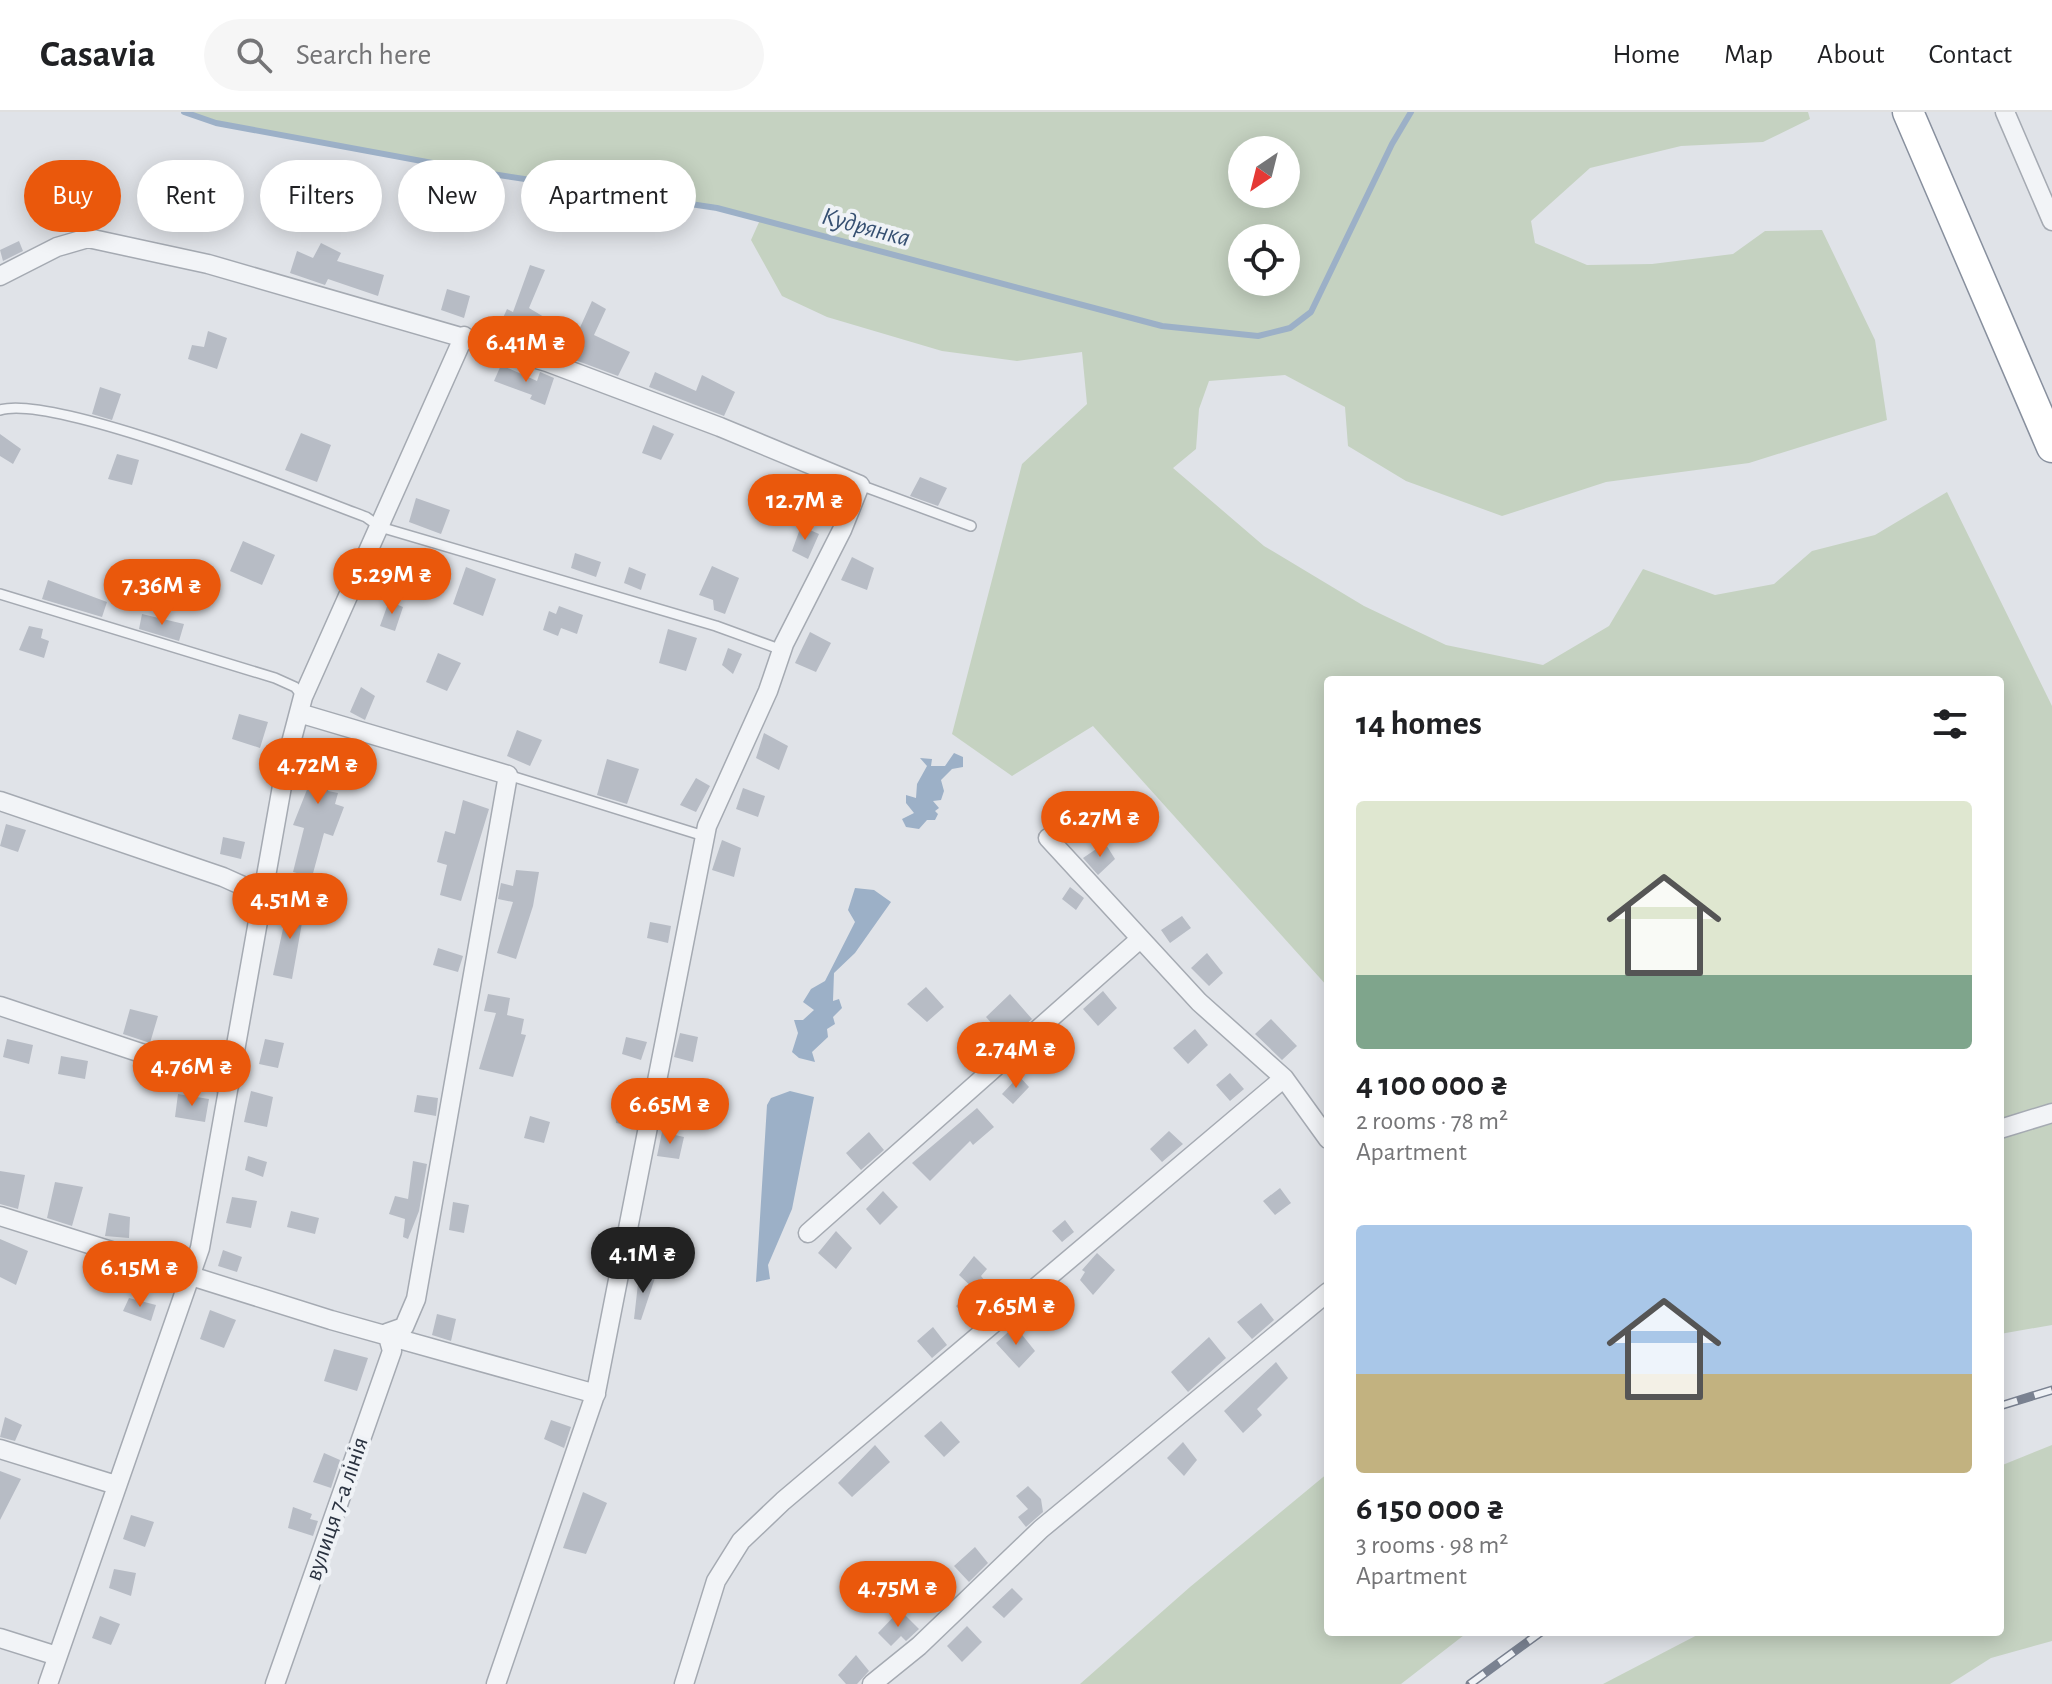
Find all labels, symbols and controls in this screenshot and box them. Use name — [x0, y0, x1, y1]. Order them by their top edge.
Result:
search box — [204, 19, 764, 91]
icon: search — [232, 33, 276, 77]
text: Casavia — [40, 36, 156, 74]
text: Search here — [296, 40, 431, 70]
text: Home — [1613, 41, 1680, 69]
text: Map — [1724, 41, 1773, 69]
text: About — [1817, 41, 1885, 69]
text: Contact — [1929, 41, 2012, 69]
north arrow — [1228, 136, 1300, 208]
map controls — [1228, 136, 1300, 296]
chip: Buy — [24, 160, 121, 232]
chip: Rent — [137, 160, 244, 232]
chip: Filters — [260, 160, 382, 232]
chip: New — [398, 160, 505, 232]
chip: Apartment — [521, 160, 696, 232]
water label: Кудрянка — [819, 203, 913, 251]
button: locate — [1228, 224, 1300, 296]
pin: 6.41M ₴ — [452, 316, 600, 384]
text: 6.41M ₴ — [486, 329, 566, 355]
pin: 12.7M ₴ — [731, 474, 879, 542]
text: 12.7M ₴ — [766, 487, 844, 513]
pin: 5.29M ₴ — [318, 548, 466, 616]
pin: 7.36M ₴ — [88, 559, 236, 627]
text: 5.29M ₴ — [351, 561, 433, 587]
text: 7.36M ₴ — [122, 572, 202, 598]
icon: filters — [1928, 702, 1972, 746]
text: 14 homes — [1356, 707, 1482, 741]
pin: 4.72M ₴ — [244, 738, 392, 806]
text: 4.72M ₴ — [277, 751, 359, 777]
pin: 6.27M ₴ — [1026, 791, 1174, 859]
text: 6.27M ₴ — [1059, 804, 1141, 830]
icon: home — [1592, 853, 1736, 997]
pin: 4.51M ₴ — [216, 873, 364, 941]
text: 4.51M ₴ — [250, 886, 330, 912]
pin: 2.74M ₴ — [942, 1022, 1090, 1090]
text: 2.74M ₴ — [975, 1035, 1057, 1061]
pin: 4.76M ₴ — [118, 1040, 266, 1108]
text: 4.76M ₴ — [151, 1053, 233, 1079]
text: 4 100 000 ₴ — [1356, 1068, 1509, 1102]
pin: 6.65M ₴ — [596, 1078, 744, 1146]
text: 6.65M ₴ — [629, 1091, 711, 1117]
text: 2 rooms · 78 m² — [1356, 1108, 1508, 1134]
text: Apartment — [1356, 1139, 1467, 1165]
pin: 4.1M ₴ — [578, 1227, 708, 1295]
text: 4.1M ₴ — [609, 1240, 677, 1266]
pin: 6.15M ₴ — [66, 1241, 214, 1309]
text: 6.15M ₴ — [101, 1254, 179, 1280]
icon: home — [1592, 1277, 1736, 1421]
pin: 7.65M ₴ — [942, 1279, 1090, 1347]
text: 7.65M ₴ — [976, 1292, 1056, 1318]
street label: вулиця 7-а лінія — [301, 1434, 373, 1584]
text: 6 150 000 ₴ — [1356, 1492, 1505, 1526]
text: 3 rooms · 98 m² — [1356, 1532, 1508, 1558]
pin: 4.75M ₴ — [824, 1561, 972, 1629]
text: Apartment — [1356, 1563, 1467, 1589]
text: 4.75M ₴ — [857, 1574, 939, 1600]

